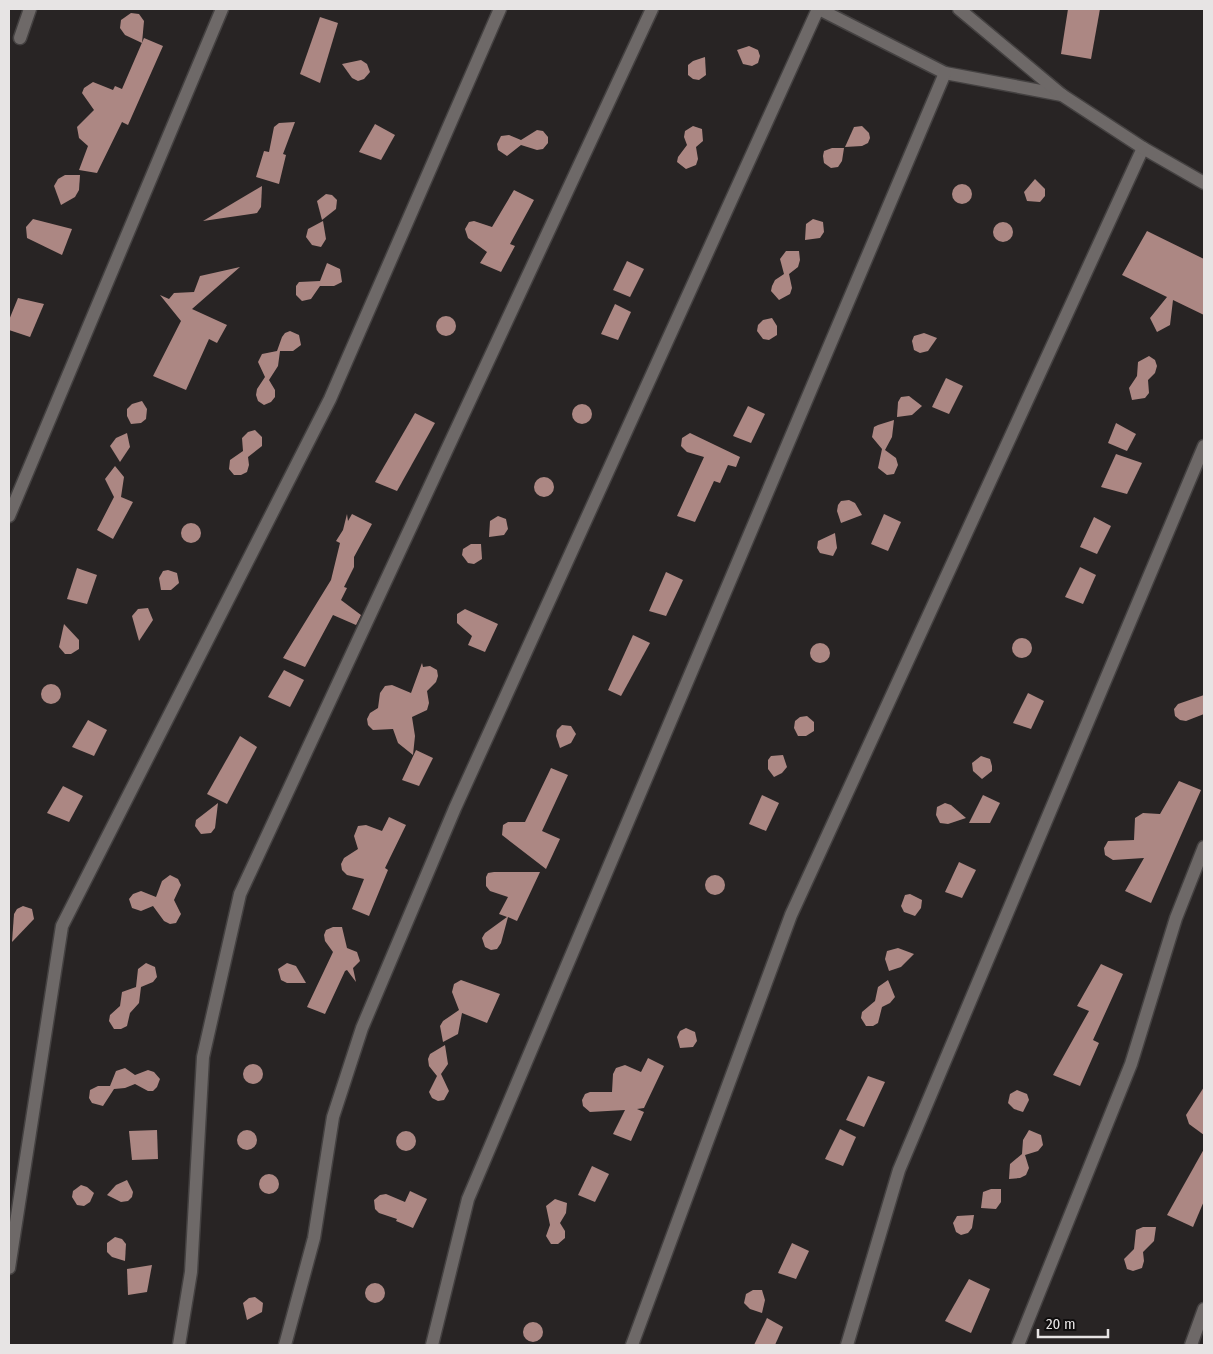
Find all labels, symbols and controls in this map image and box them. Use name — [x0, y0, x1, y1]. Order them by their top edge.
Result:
scale bar — [1038, 1306, 1108, 1338]
text: 20 m — [1046, 1315, 1076, 1333]

